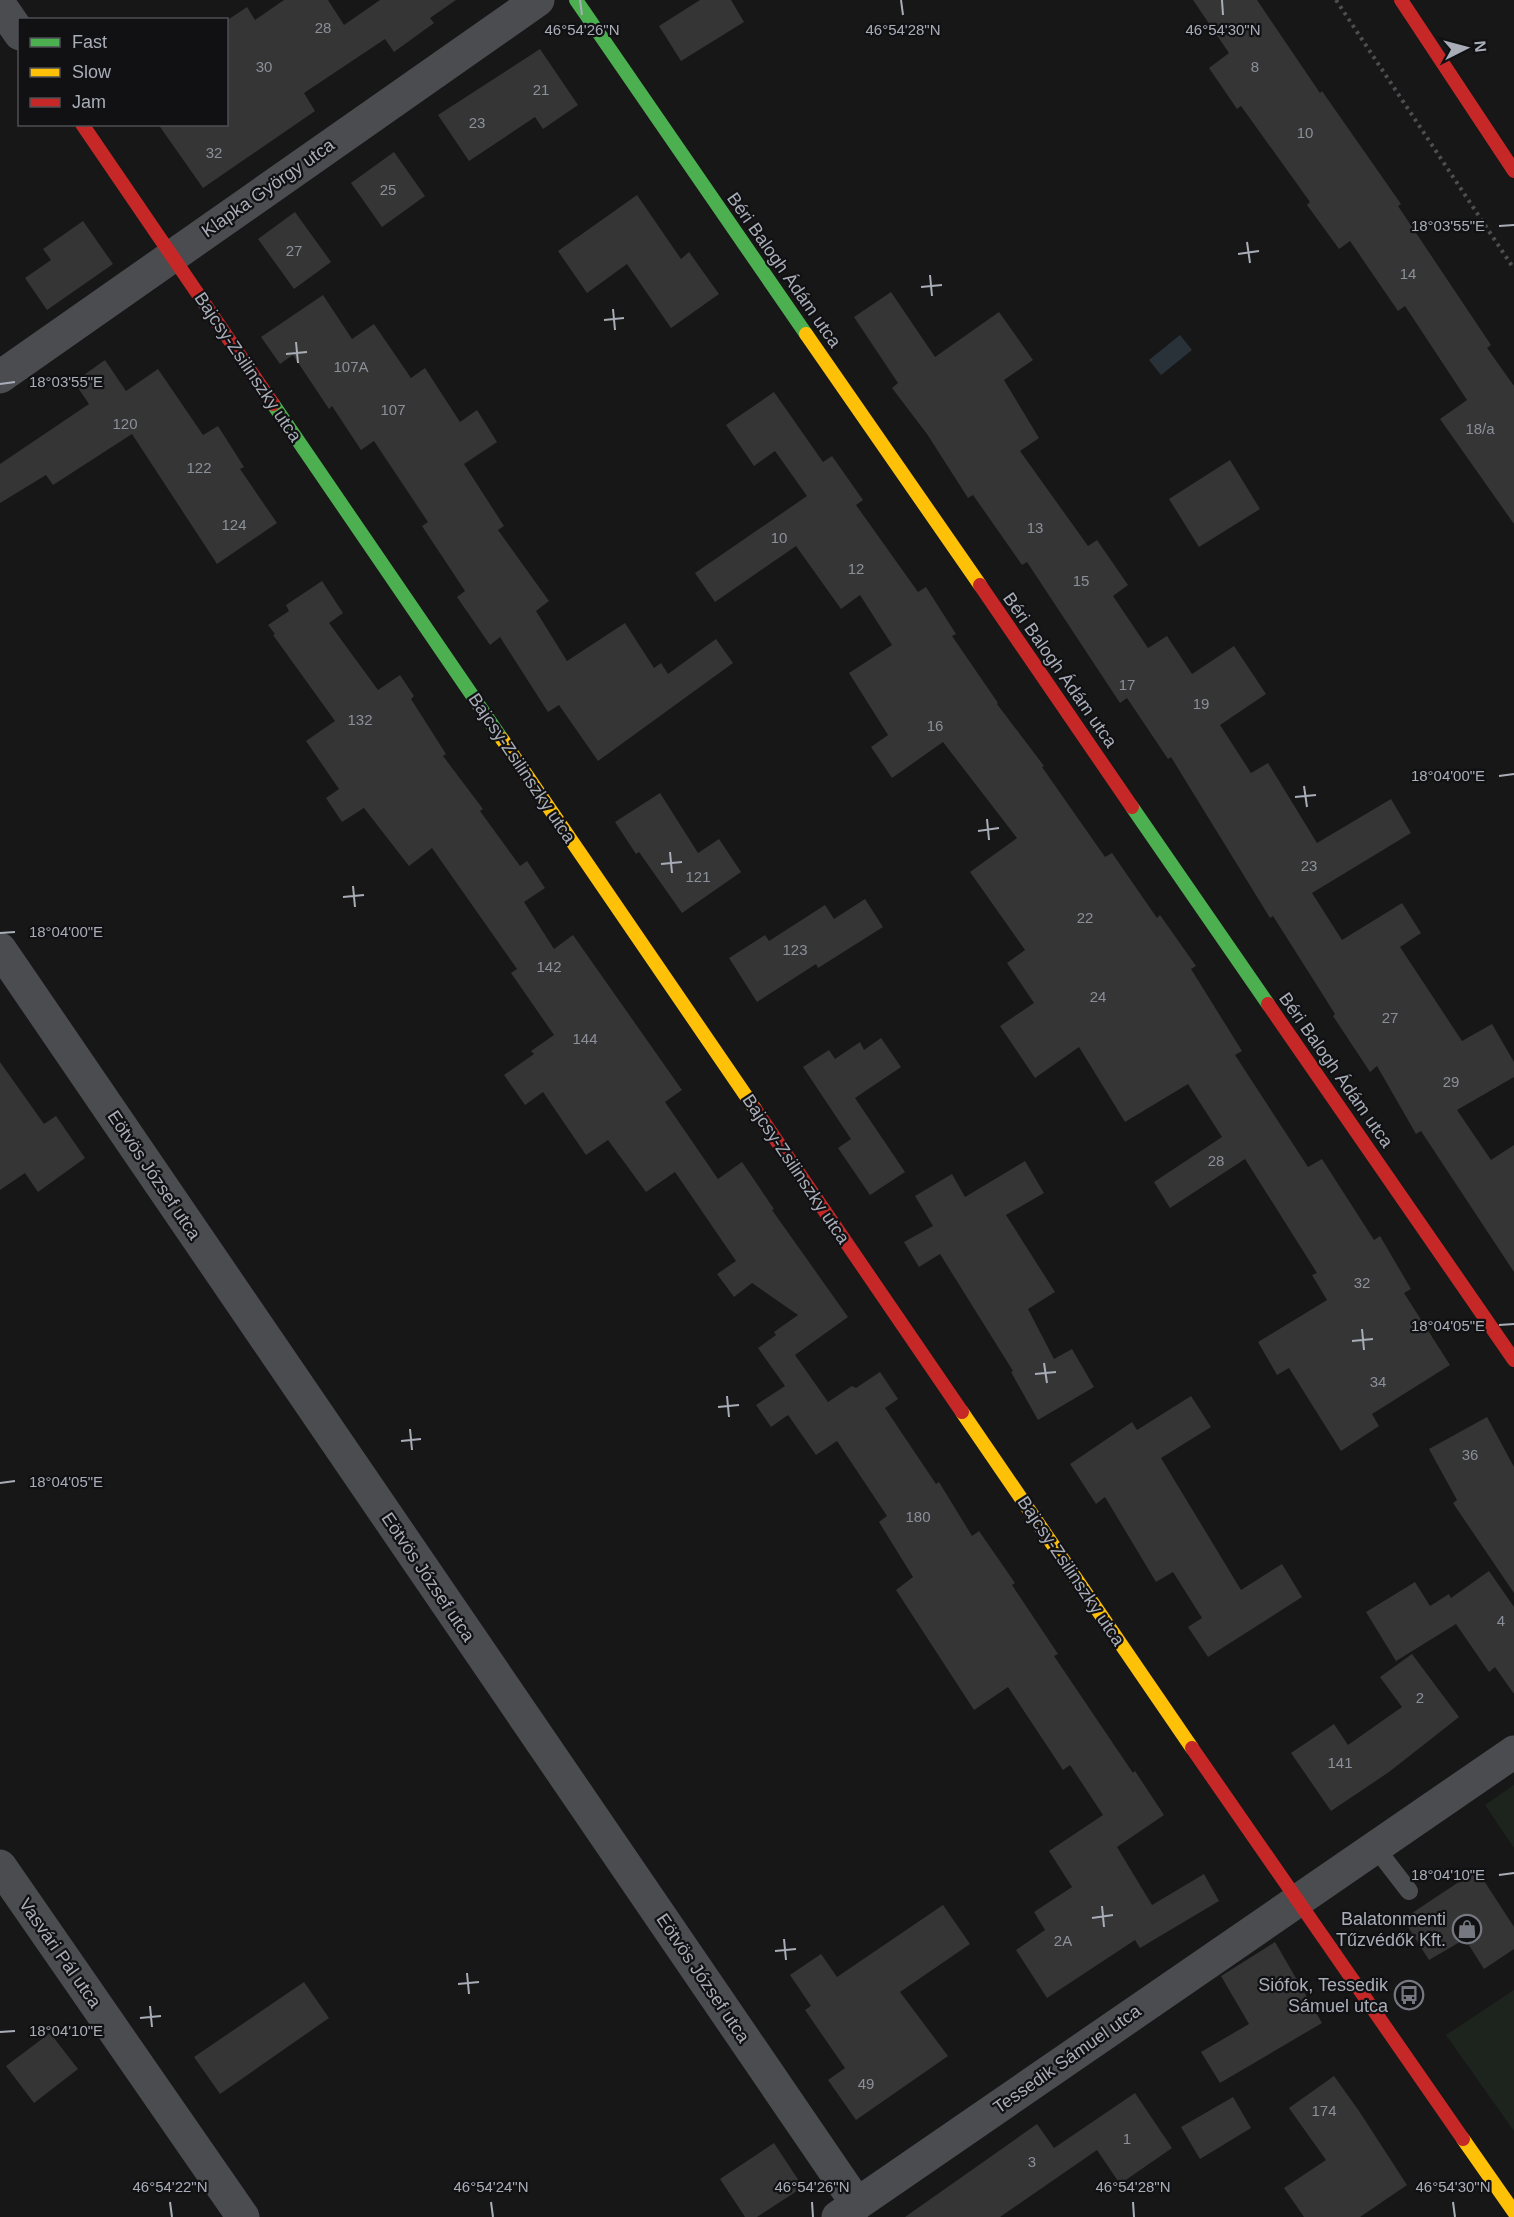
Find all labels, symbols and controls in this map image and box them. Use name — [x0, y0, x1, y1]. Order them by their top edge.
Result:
legend — [18, 18, 228, 126]
north arrow — [1436, 18, 1496, 78]
house number: 28 — [315, 19, 331, 36]
text: 46°54'26"N — [544, 21, 620, 38]
text: 46°54'28"N — [865, 21, 941, 38]
text: 46°54'30"N — [1185, 21, 1261, 38]
text: Fast — [72, 32, 107, 52]
text: N — [1471, 40, 1489, 53]
house number: 30 — [256, 58, 272, 75]
house number: 8 — [1251, 58, 1259, 75]
text: Slow — [72, 62, 112, 82]
house number: 21 — [533, 81, 549, 98]
text: Jam — [72, 92, 106, 112]
house number: 23 — [469, 114, 485, 131]
house number: 10 — [1297, 124, 1313, 141]
street label: Klapka György utca — [198, 134, 339, 241]
house number: 32 — [206, 144, 222, 161]
house number: 25 — [380, 181, 396, 198]
street label: Béri Balogh Ádám utca — [723, 189, 846, 352]
text: 18°03'55"E — [1411, 217, 1485, 234]
house number: 27 — [286, 242, 302, 259]
house number: 14 — [1400, 265, 1416, 282]
street label: Bajcsy-Zsilinszky utca — [190, 288, 306, 446]
house number: 107A — [333, 358, 369, 375]
text: 18°03'55"E — [29, 373, 103, 390]
house number: 107 — [380, 401, 406, 418]
house number: 120 — [112, 415, 138, 432]
house number: 18/a — [1465, 420, 1495, 437]
house number: 122 — [186, 459, 212, 476]
house number: 124 — [221, 516, 247, 533]
house number: 13 — [1027, 519, 1043, 536]
house number: 10 — [771, 529, 787, 546]
house number: 12 — [848, 560, 864, 577]
house number: 15 — [1073, 572, 1089, 589]
street label: Béri Balogh Ádám utca — [999, 589, 1122, 752]
house number: 17 — [1119, 676, 1135, 693]
street label: Bajcsy-Zsilinszky utca — [464, 689, 580, 847]
house number: 19 — [1193, 695, 1209, 712]
house number: 132 — [347, 711, 373, 728]
house number: 16 — [927, 717, 943, 734]
text: 18°04'00"E — [1411, 767, 1485, 784]
house number: 23 — [1301, 857, 1317, 874]
house number: 121 — [685, 868, 711, 885]
house number: 22 — [1077, 909, 1093, 926]
text: 18°04'00"E — [29, 923, 103, 940]
house number: 123 — [782, 941, 808, 958]
house number: 142 — [536, 958, 562, 975]
house number: 24 — [1090, 988, 1106, 1005]
street label: Béri Balogh Ádám utca — [1275, 989, 1398, 1152]
house number: 27 — [1382, 1009, 1398, 1026]
house number: 144 — [572, 1030, 598, 1047]
house number: 29 — [1443, 1073, 1459, 1090]
street label: Bajcsy-Zsilinszky utca — [738, 1090, 854, 1248]
street label: Eötvös József utca — [103, 1107, 205, 1244]
house number: 28 — [1208, 1152, 1224, 1169]
house number: 32 — [1354, 1274, 1370, 1291]
text: 18°04'05"E — [1411, 1317, 1485, 1334]
house number: 34 — [1370, 1373, 1386, 1390]
house number: 36 — [1462, 1446, 1478, 1463]
text: 18°04'05"E — [29, 1473, 103, 1490]
street label: Bajcsy-Zsilinszky utca — [1013, 1492, 1129, 1650]
house number: 180 — [905, 1508, 931, 1525]
street label: Eötvös József utca — [377, 1509, 479, 1646]
house number: 4 — [1497, 1612, 1505, 1629]
house number: 2 — [1416, 1689, 1424, 1706]
house number: 141 — [1327, 1754, 1353, 1771]
text: 18°04'10"E — [1411, 1866, 1485, 1883]
street label: Vasvári Pál utca — [15, 1895, 106, 2012]
place label: Balatonmenti Tűzvédők Kft. — [1336, 1909, 1446, 1950]
street label: Eötvös József utca — [652, 1910, 754, 2047]
shop icon: Balatonmenti Tűzvédők Kft. — [1451, 1913, 1483, 1945]
house number: 2A — [1054, 1932, 1072, 1949]
place label: Siófok, Tessedik Sámuel utca — [1258, 1975, 1389, 2016]
bus stop icon: Siófok, Tessedik Sámuel utca — [1393, 1979, 1425, 2011]
street label: Tessedik Sámuel utca — [990, 2000, 1145, 2117]
text: 18°04'10"E — [29, 2022, 103, 2039]
house number: 49 — [858, 2075, 874, 2092]
house number: 174 — [1311, 2102, 1337, 2119]
house number: 1 — [1123, 2130, 1131, 2147]
house number: 3 — [1028, 2153, 1036, 2170]
text: 46°54'22"N — [132, 2178, 208, 2195]
text: 46°54'24"N — [453, 2178, 529, 2195]
text: 46°54'26"N — [774, 2178, 850, 2195]
text: 46°54'28"N — [1095, 2178, 1171, 2195]
text: 46°54'30"N — [1415, 2178, 1491, 2195]

